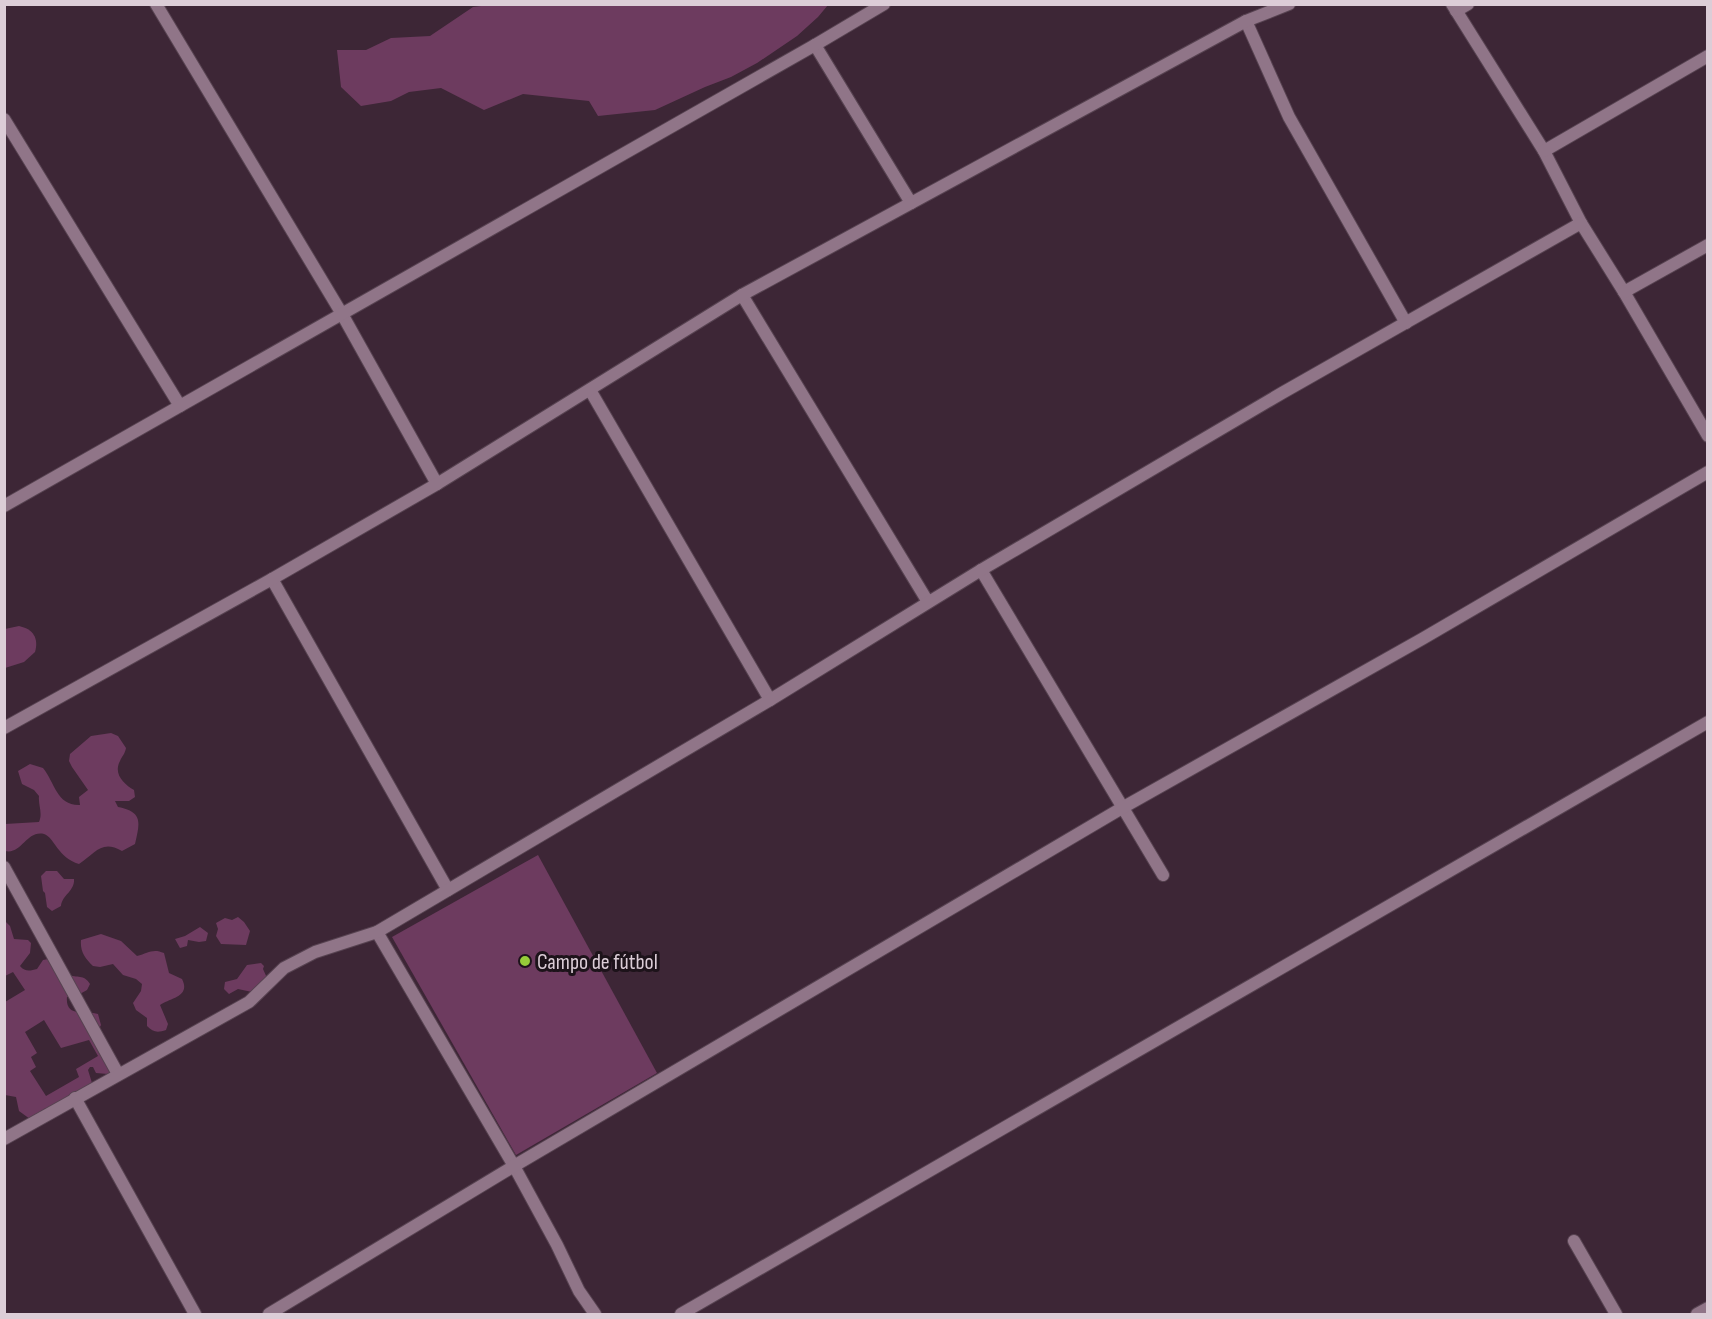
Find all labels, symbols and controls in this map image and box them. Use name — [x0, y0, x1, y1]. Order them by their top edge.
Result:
place label: Campo de fútbol — [537, 949, 658, 976]
marker: Campo de fútbol — [518, 954, 532, 968]

